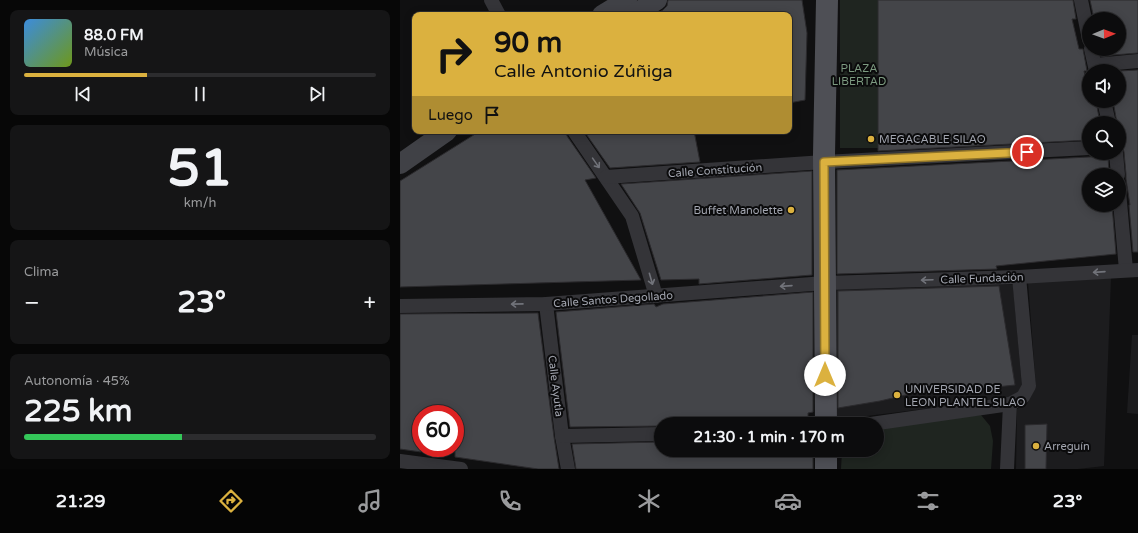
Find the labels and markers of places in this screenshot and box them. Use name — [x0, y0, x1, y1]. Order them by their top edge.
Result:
place label: MEGACABLE SILAO — [879, 133, 986, 146]
marker: MEGACABLE SILAO — [866, 134, 876, 144]
pin — [1010, 135, 1044, 169]
place label: Buffet Manolette — [694, 204, 783, 217]
marker: Buffet Manolette — [786, 205, 796, 215]
place label: UNIVERSIDAD DE LEON PLANTEL SILAO — [905, 383, 1025, 409]
marker: UNIVERSIDAD DE LEON PLANTEL SILAO — [892, 390, 902, 400]
place label: Arreguín — [1044, 440, 1090, 453]
marker: Arreguín — [1031, 441, 1041, 451]

